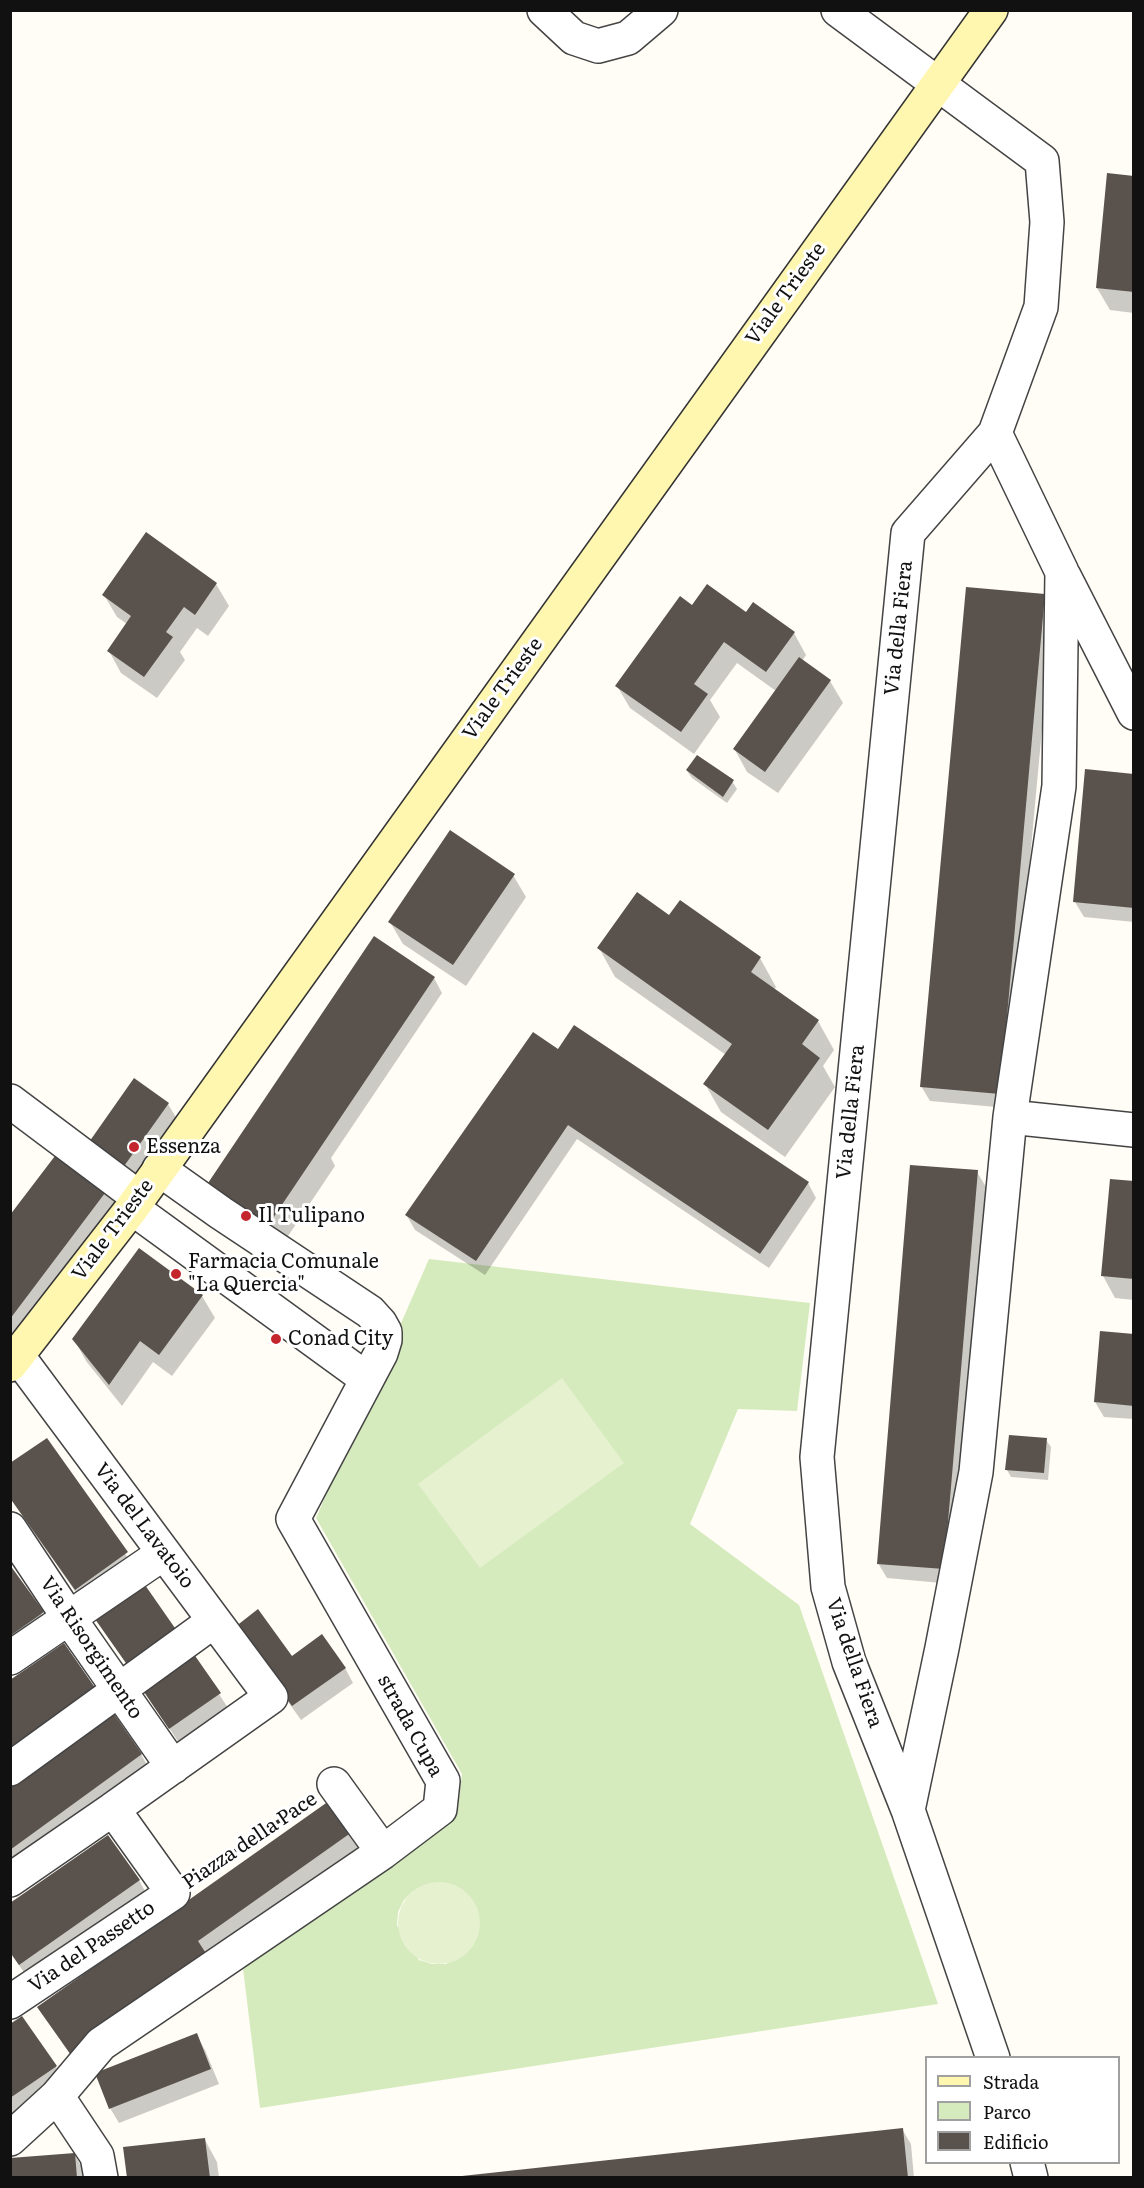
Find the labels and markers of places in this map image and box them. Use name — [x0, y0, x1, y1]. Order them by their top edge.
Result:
place label: Essenza — [146, 1135, 221, 1159]
marker: Essenza — [127, 1140, 141, 1154]
place label: Il Tulipano — [258, 1204, 365, 1228]
marker: Il Tulipano — [239, 1209, 253, 1223]
place label: Farmacia Comunale "La Quercia" — [188, 1250, 379, 1297]
marker: Farmacia Comunale "La Quercia" — [169, 1267, 183, 1281]
place label: Conad City — [288, 1327, 393, 1351]
marker: Conad City — [269, 1332, 283, 1346]

